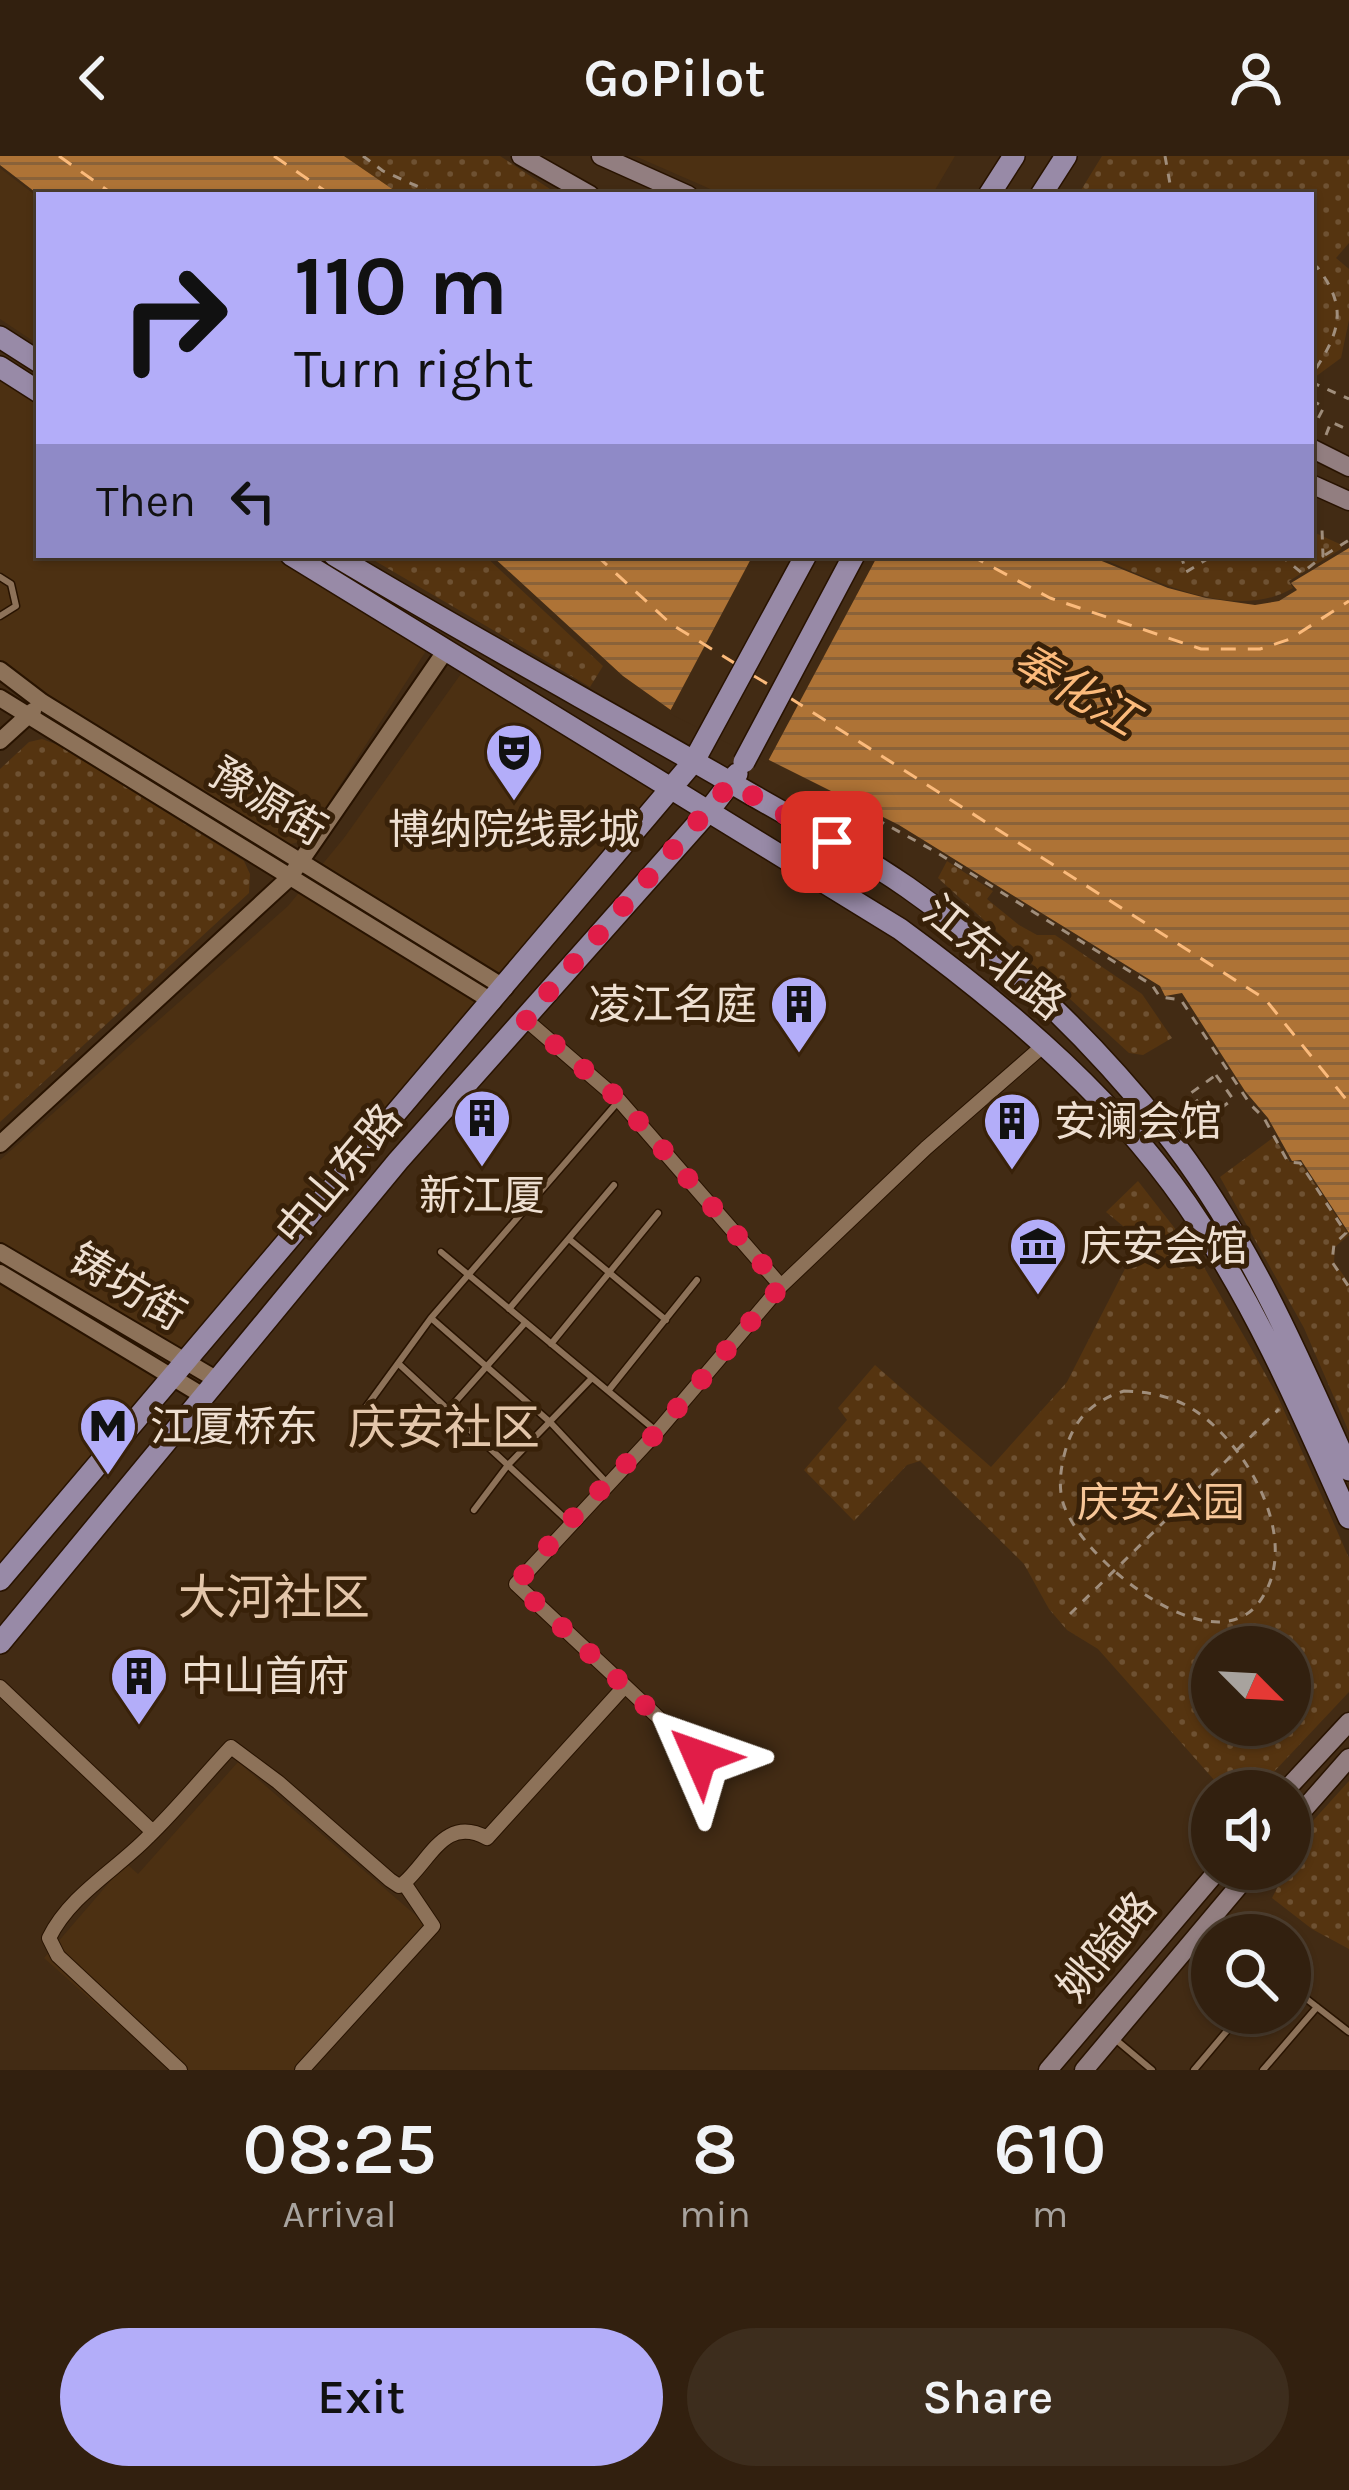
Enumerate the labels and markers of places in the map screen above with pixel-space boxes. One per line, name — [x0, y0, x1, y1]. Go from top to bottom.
theatre icon: 博纳院线影城 — [483, 721, 545, 803]
pin — [781, 791, 883, 893]
place label: 博纳院线影城 — [388, 805, 640, 855]
building icon: 凌江名庭 — [768, 973, 830, 1055]
place label: 凌江名庭 — [589, 980, 757, 1030]
building icon: 新江厦 — [451, 1087, 513, 1169]
building icon: 安澜会馆 — [981, 1090, 1043, 1172]
place label: 安澜会馆 — [1054, 1097, 1222, 1147]
place label: 新江厦 — [419, 1171, 545, 1221]
museum icon: 庆安会馆 — [1007, 1215, 1069, 1297]
place label: 庆安会馆 — [1080, 1222, 1248, 1272]
metro station icon: 江厦桥东 — [77, 1395, 139, 1477]
place label: 江厦桥东 — [150, 1402, 318, 1452]
building icon: 中山首府 — [108, 1645, 170, 1727]
place label: 中山首府 — [181, 1652, 349, 1702]

